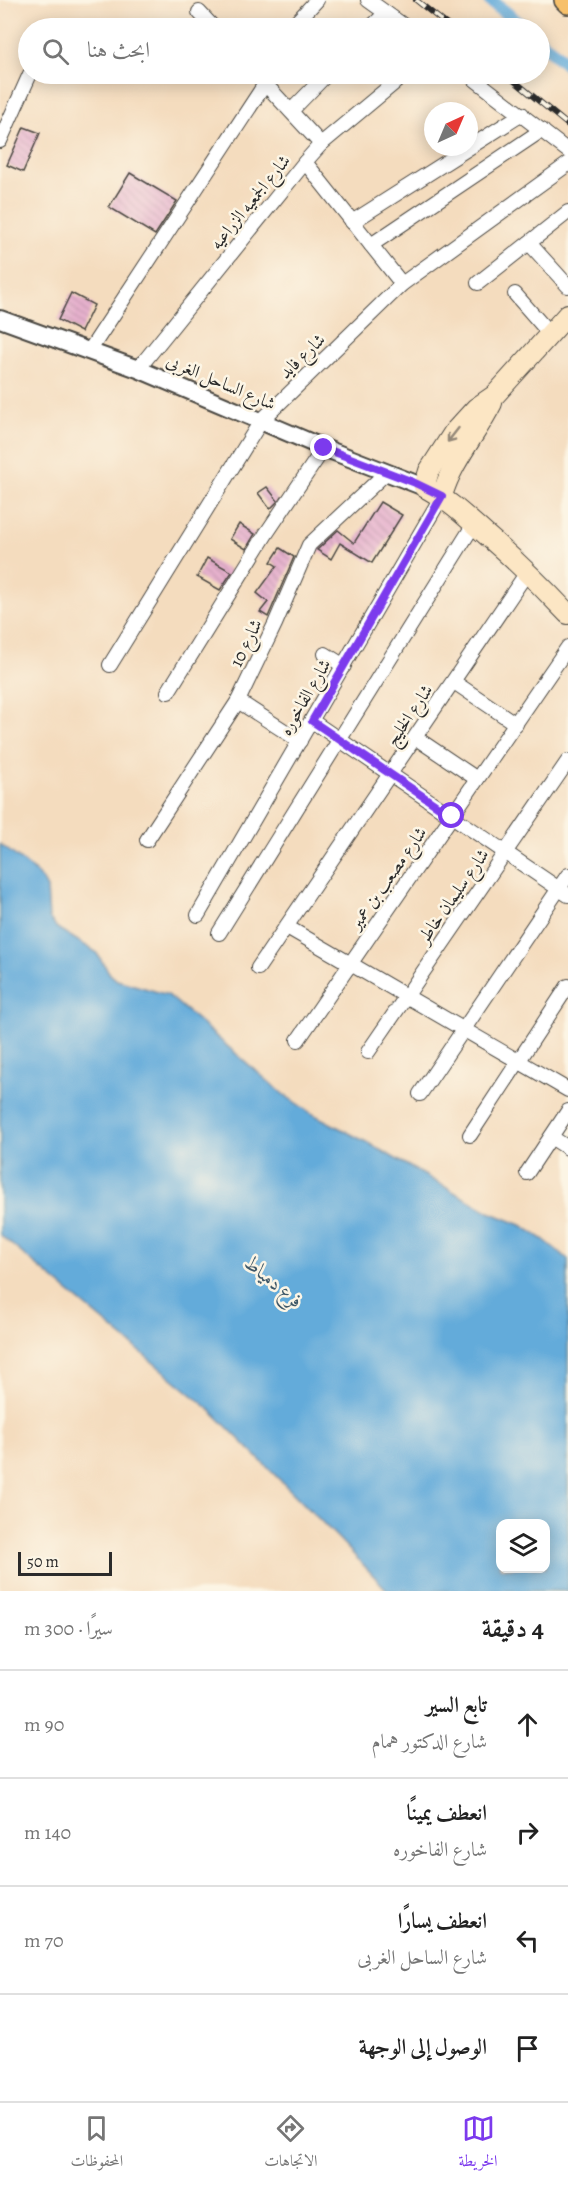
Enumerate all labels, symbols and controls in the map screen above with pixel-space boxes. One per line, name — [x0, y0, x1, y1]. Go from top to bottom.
search box — [18, 18, 550, 84]
icon: search — [39, 35, 72, 68]
text: ابحث هنا — [87, 35, 150, 65]
north arrow — [424, 102, 478, 156]
street label: شارع الجمعيه الزراعيه — [204, 149, 298, 256]
street label: شارع فايد — [274, 328, 333, 386]
street label: شارع الساحل الغربى — [161, 348, 279, 419]
one-way arrow — [446, 426, 459, 442]
route end — [310, 434, 336, 460]
street label: شارع 10 — [224, 615, 271, 672]
street label: شارع الفاخوره — [273, 654, 339, 741]
street label: شارع الخليج — [380, 679, 442, 753]
route start — [438, 802, 464, 828]
street label: شارع مصعب بن عمير — [342, 822, 435, 938]
street label: شارع سليمان خاطر — [410, 844, 497, 952]
water label: فرع دمياط — [236, 1249, 309, 1318]
map controls — [496, 1519, 550, 1573]
button: layers — [496, 1519, 550, 1573]
scale bar — [18, 1549, 112, 1576]
text: 50 m — [27, 1551, 59, 1573]
text: 4 دقيقة — [482, 1611, 544, 1646]
text: سيرًا · 300 m — [24, 1615, 113, 1642]
text: تابع السير — [426, 1690, 487, 1720]
icon: ahead — [511, 1708, 544, 1741]
text: 90 m — [24, 1711, 64, 1738]
text: شارع الدكتور همام — [371, 1728, 487, 1755]
text: انعطف يمينًا — [407, 1798, 487, 1828]
icon: right — [511, 1816, 544, 1849]
text: 140 m — [24, 1819, 71, 1846]
text: شارع الفاخوره — [393, 1836, 487, 1863]
text: انعطف يسارًا — [398, 1906, 487, 1936]
icon: left — [511, 1924, 544, 1957]
text: 70 m — [24, 1927, 64, 1954]
text: شارع الساحل الغربى — [357, 1944, 487, 1971]
text: الوصول إلى الوجهة — [359, 2032, 487, 2062]
icon: arrive — [511, 2032, 544, 2065]
tab: المحفوظات — [71, 2112, 123, 2176]
tab: الاتجاهات — [264, 2112, 318, 2176]
tab: الخريطة — [459, 2112, 498, 2176]

